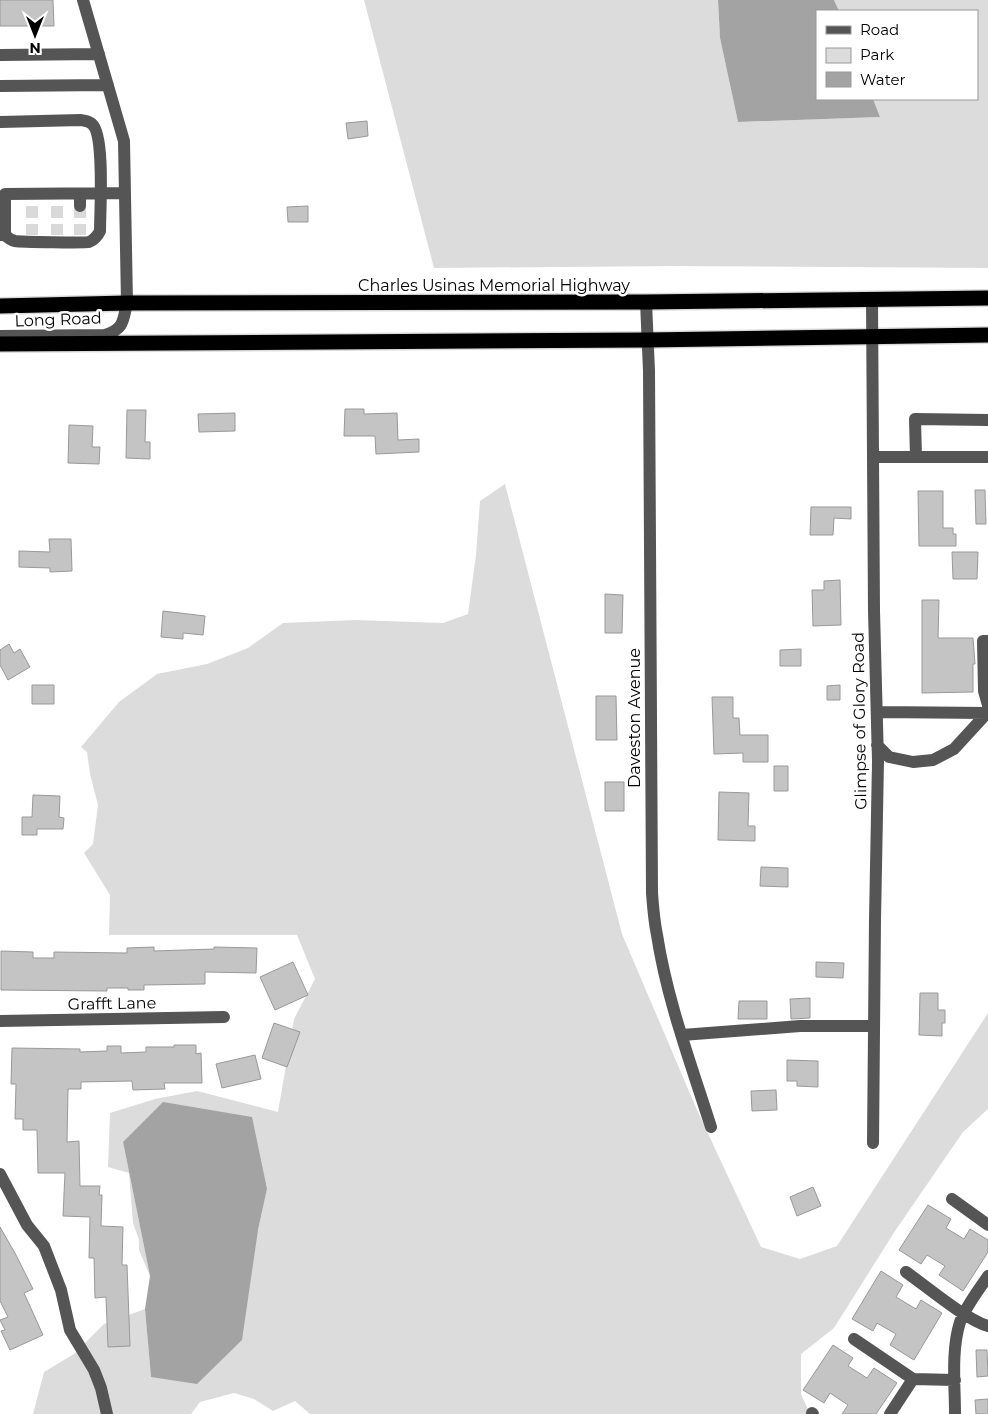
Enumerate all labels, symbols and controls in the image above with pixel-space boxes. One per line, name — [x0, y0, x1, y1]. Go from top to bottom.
north arrow — [10, 10, 60, 60]
legend — [816, 10, 978, 100]
text: Road — [860, 20, 899, 39]
text: N — [29, 39, 41, 57]
text: Park — [860, 45, 894, 64]
text: Water — [860, 70, 906, 89]
street label: Charles Usinas Memorial Highway — [358, 276, 630, 295]
street label: Long Road — [14, 308, 102, 331]
street label: Glimpse of Glory Road — [848, 632, 871, 810]
street label: Daveston Avenue — [625, 648, 644, 788]
street label: Grafft Lane — [68, 993, 156, 1014]

